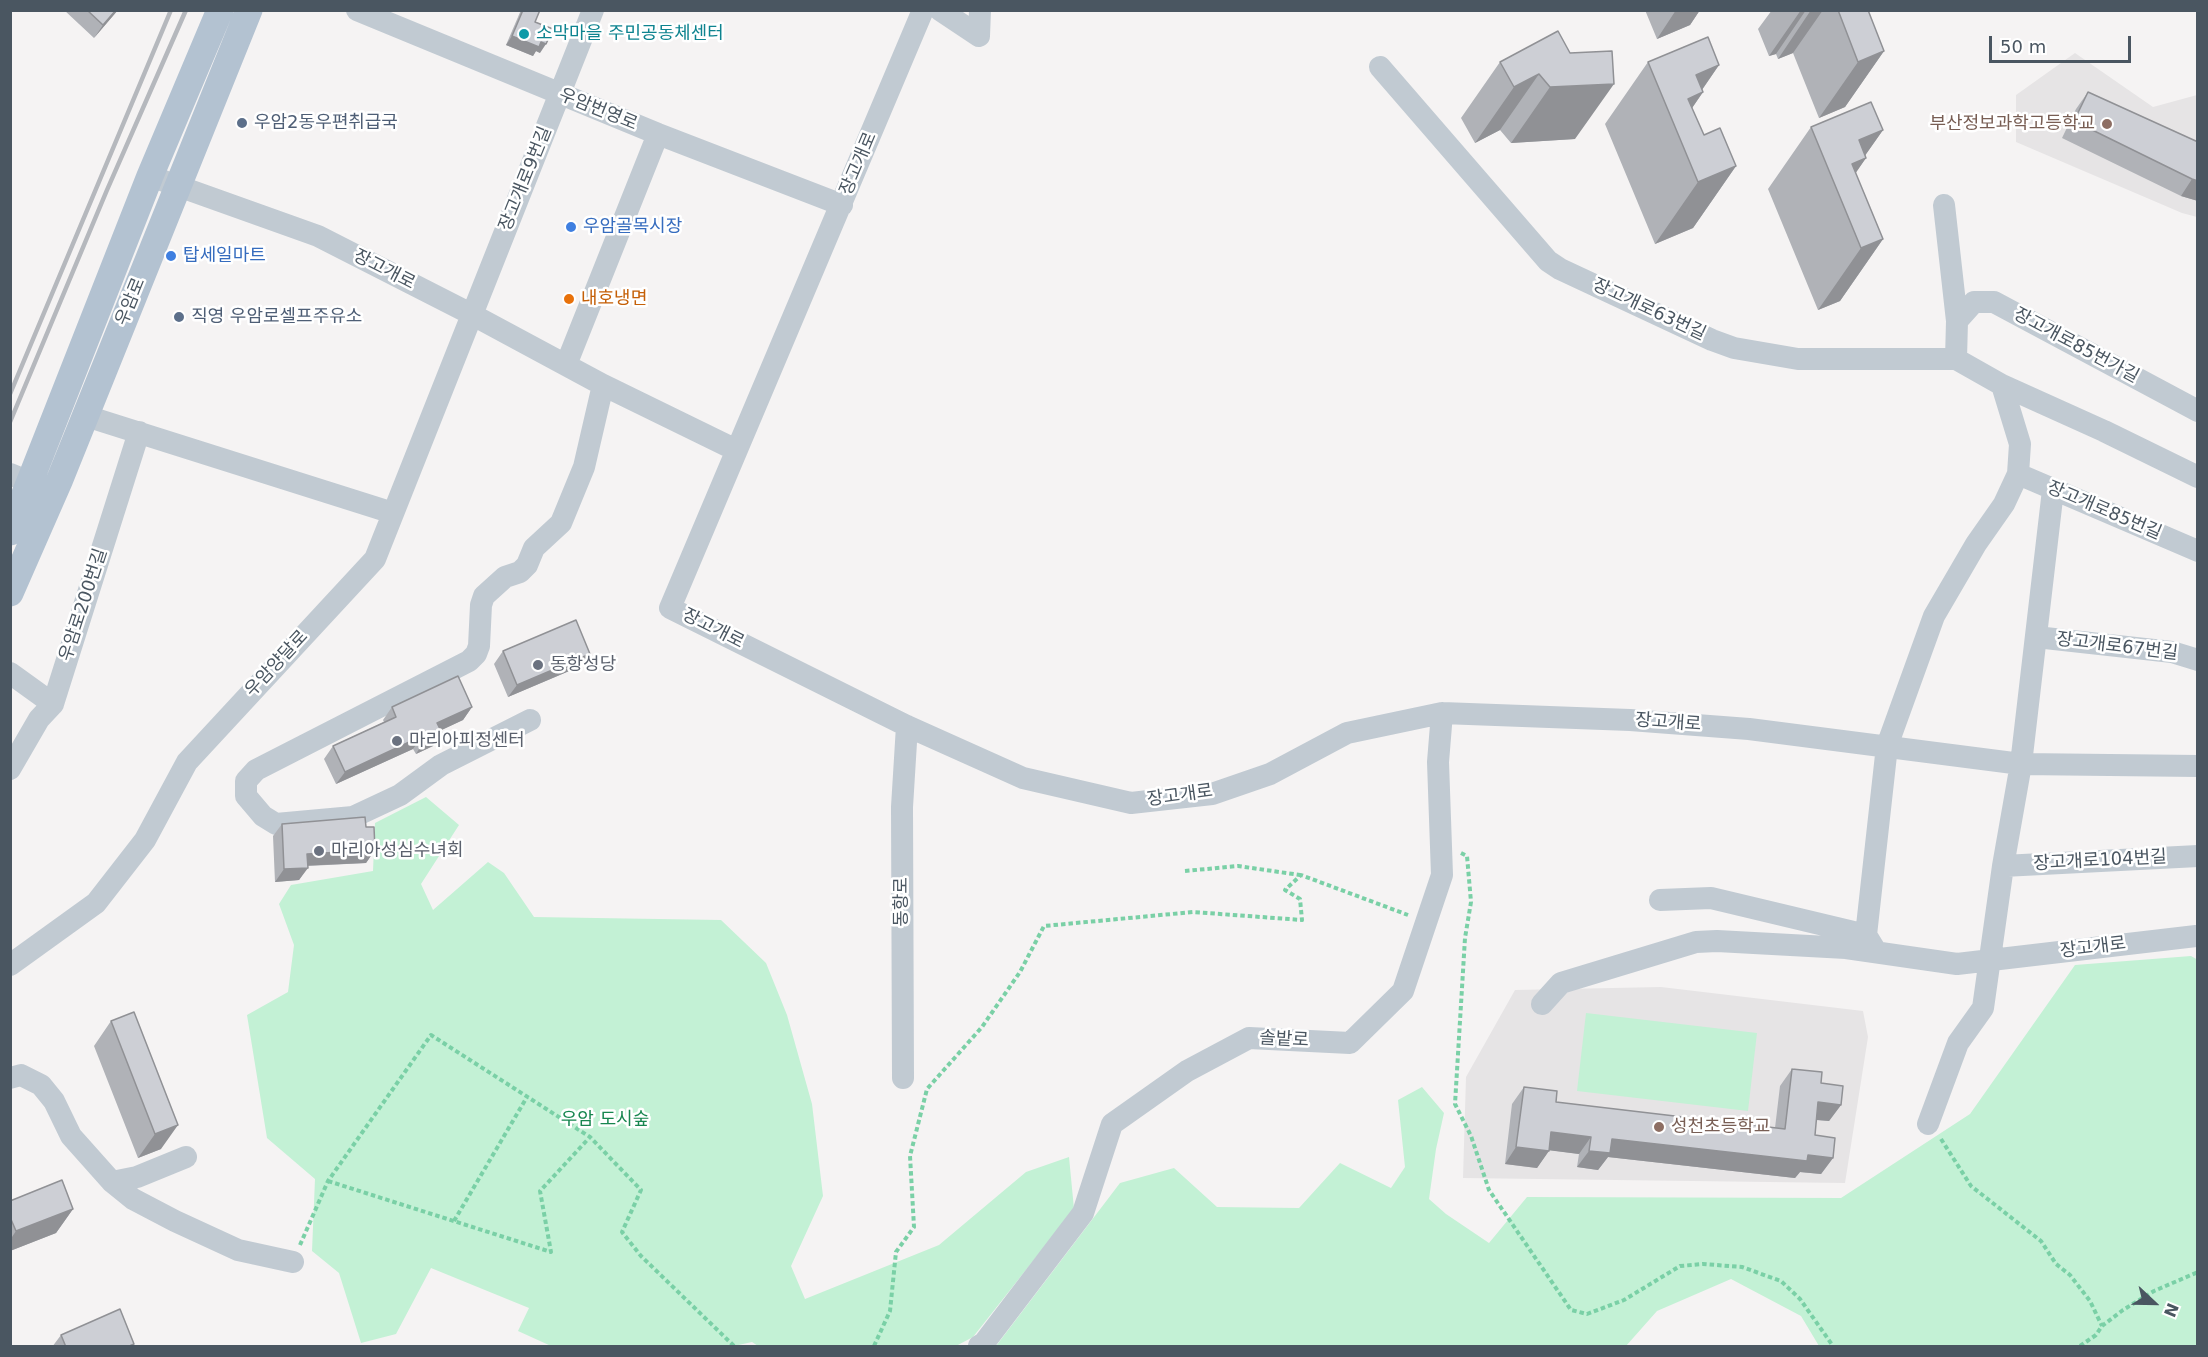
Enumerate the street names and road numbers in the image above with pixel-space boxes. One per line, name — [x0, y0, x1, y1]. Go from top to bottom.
street label: 우암번영로 — [556, 84, 640, 136]
street label: 장고개로9번길 — [495, 124, 557, 234]
street label: 장고개로 — [836, 129, 882, 199]
street label: 장고개로 — [350, 245, 418, 295]
street label: 장고개로63번길 — [1589, 274, 1709, 346]
street label: 우암로 — [112, 275, 150, 329]
street label: 장고개로85번가길 — [2010, 304, 2142, 388]
street label: 장고개로85번길 — [2044, 477, 2164, 545]
street label: 우암로200번길 — [56, 546, 112, 664]
street label: 장고개로 — [679, 604, 747, 654]
street label: 우암양달로 — [241, 626, 313, 702]
street label: 장고개로67번길 — [2055, 629, 2179, 665]
street label: 장고개로 — [1634, 710, 1702, 736]
street label: 장고개로 — [1146, 781, 1214, 811]
street label: 장고개로104번길 — [2033, 847, 2167, 875]
street label: 동항로 — [891, 877, 913, 927]
street label: 장고개로 — [2059, 933, 2127, 963]
street label: 솔밭로 — [1259, 1028, 1309, 1052]

